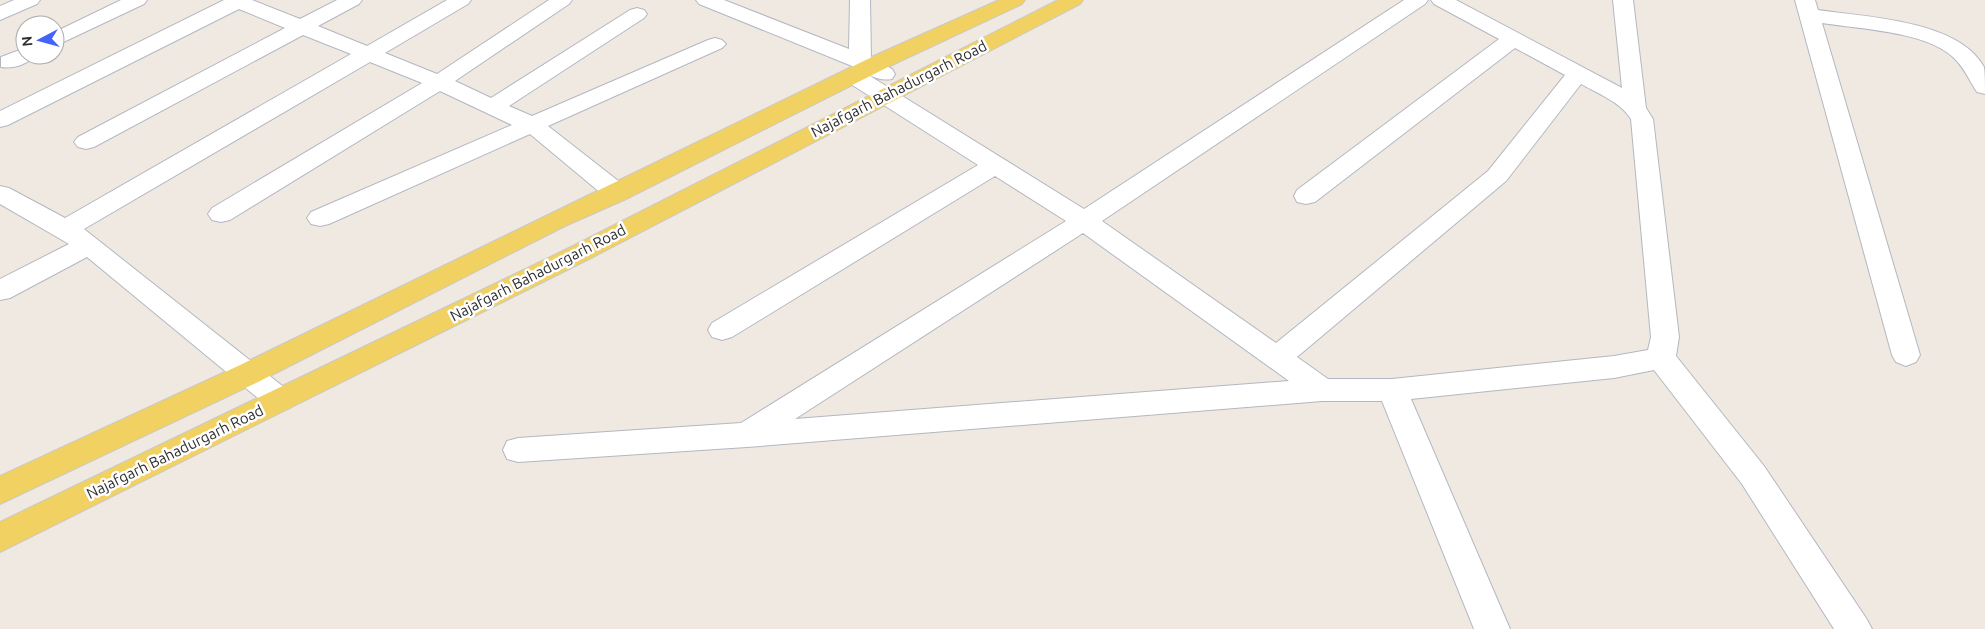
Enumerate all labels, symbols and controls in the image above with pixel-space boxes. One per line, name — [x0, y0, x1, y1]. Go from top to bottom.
north arrow — [15, 15, 65, 65]
text: N — [19, 35, 36, 47]
street label: Najafgarh Bahadurgarh Road — [808, 37, 989, 140]
street label: Najafgarh Bahadurgarh Road — [447, 221, 628, 324]
street label: Najafgarh Bahadurgarh Road — [84, 401, 266, 502]

